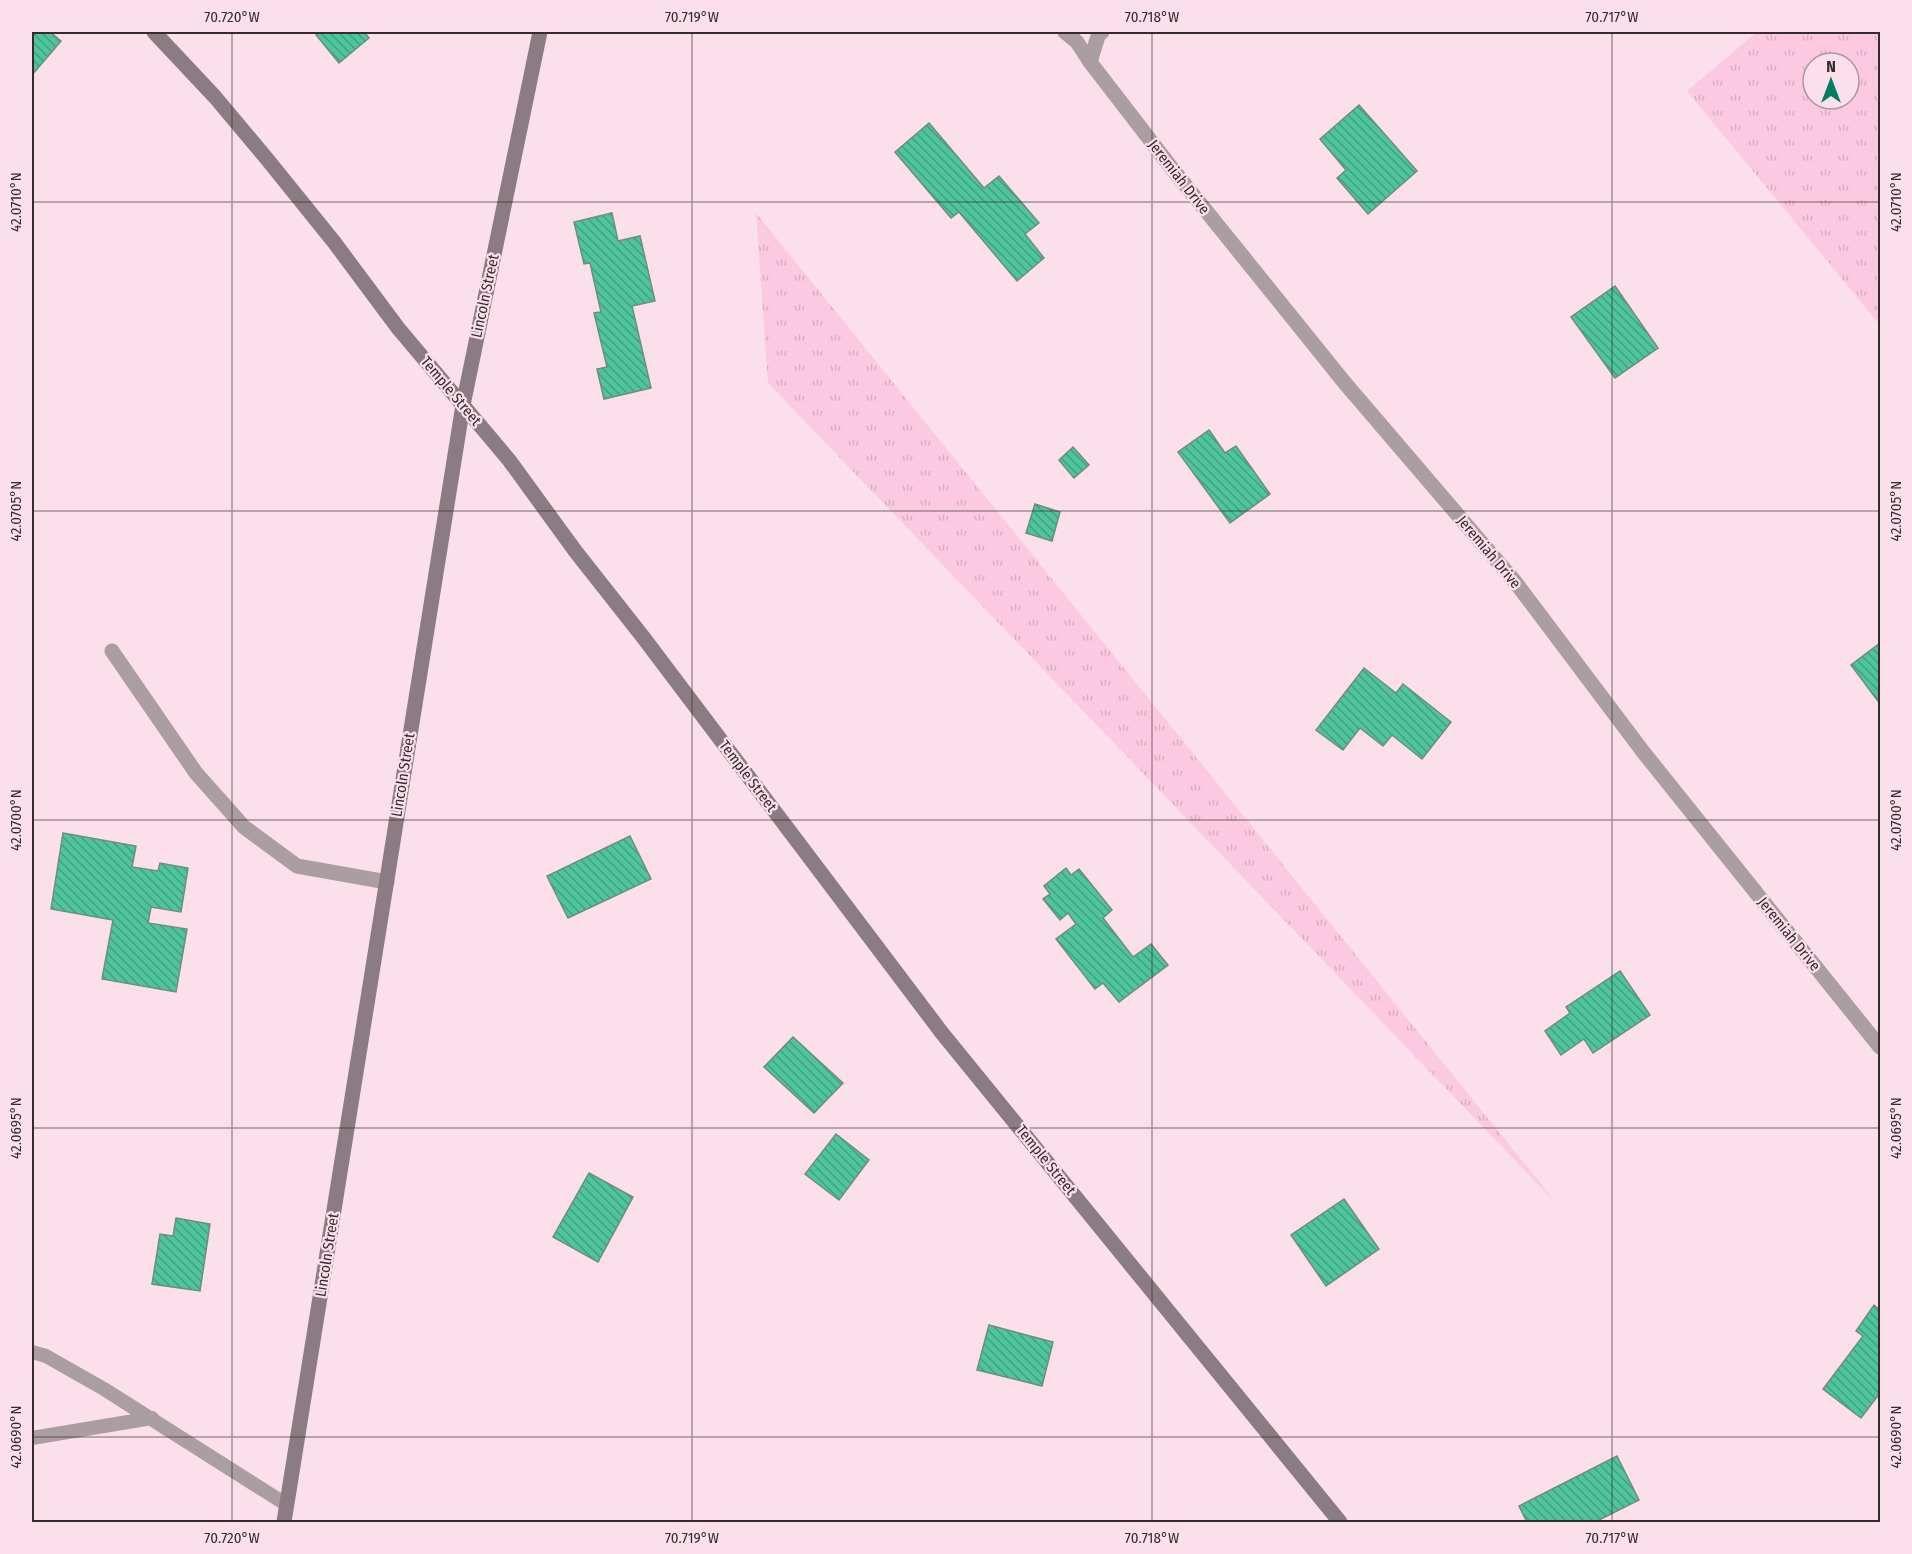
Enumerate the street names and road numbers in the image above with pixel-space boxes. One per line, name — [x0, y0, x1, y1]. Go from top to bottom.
street label: Jeremiah Drive — [1144, 136, 1214, 218]
street label: Lincoln Street — [467, 253, 503, 339]
street label: Temple Street — [417, 353, 485, 429]
street label: Jeremiah Drive — [1453, 512, 1525, 592]
street label: Lincoln Street — [387, 732, 419, 818]
street label: Temple Street — [715, 737, 781, 815]
street label: Jeremiah Drive — [1754, 894, 1824, 974]
street label: Temple Street — [1012, 1121, 1080, 1199]
street label: Lincoln Street — [311, 1212, 343, 1298]

